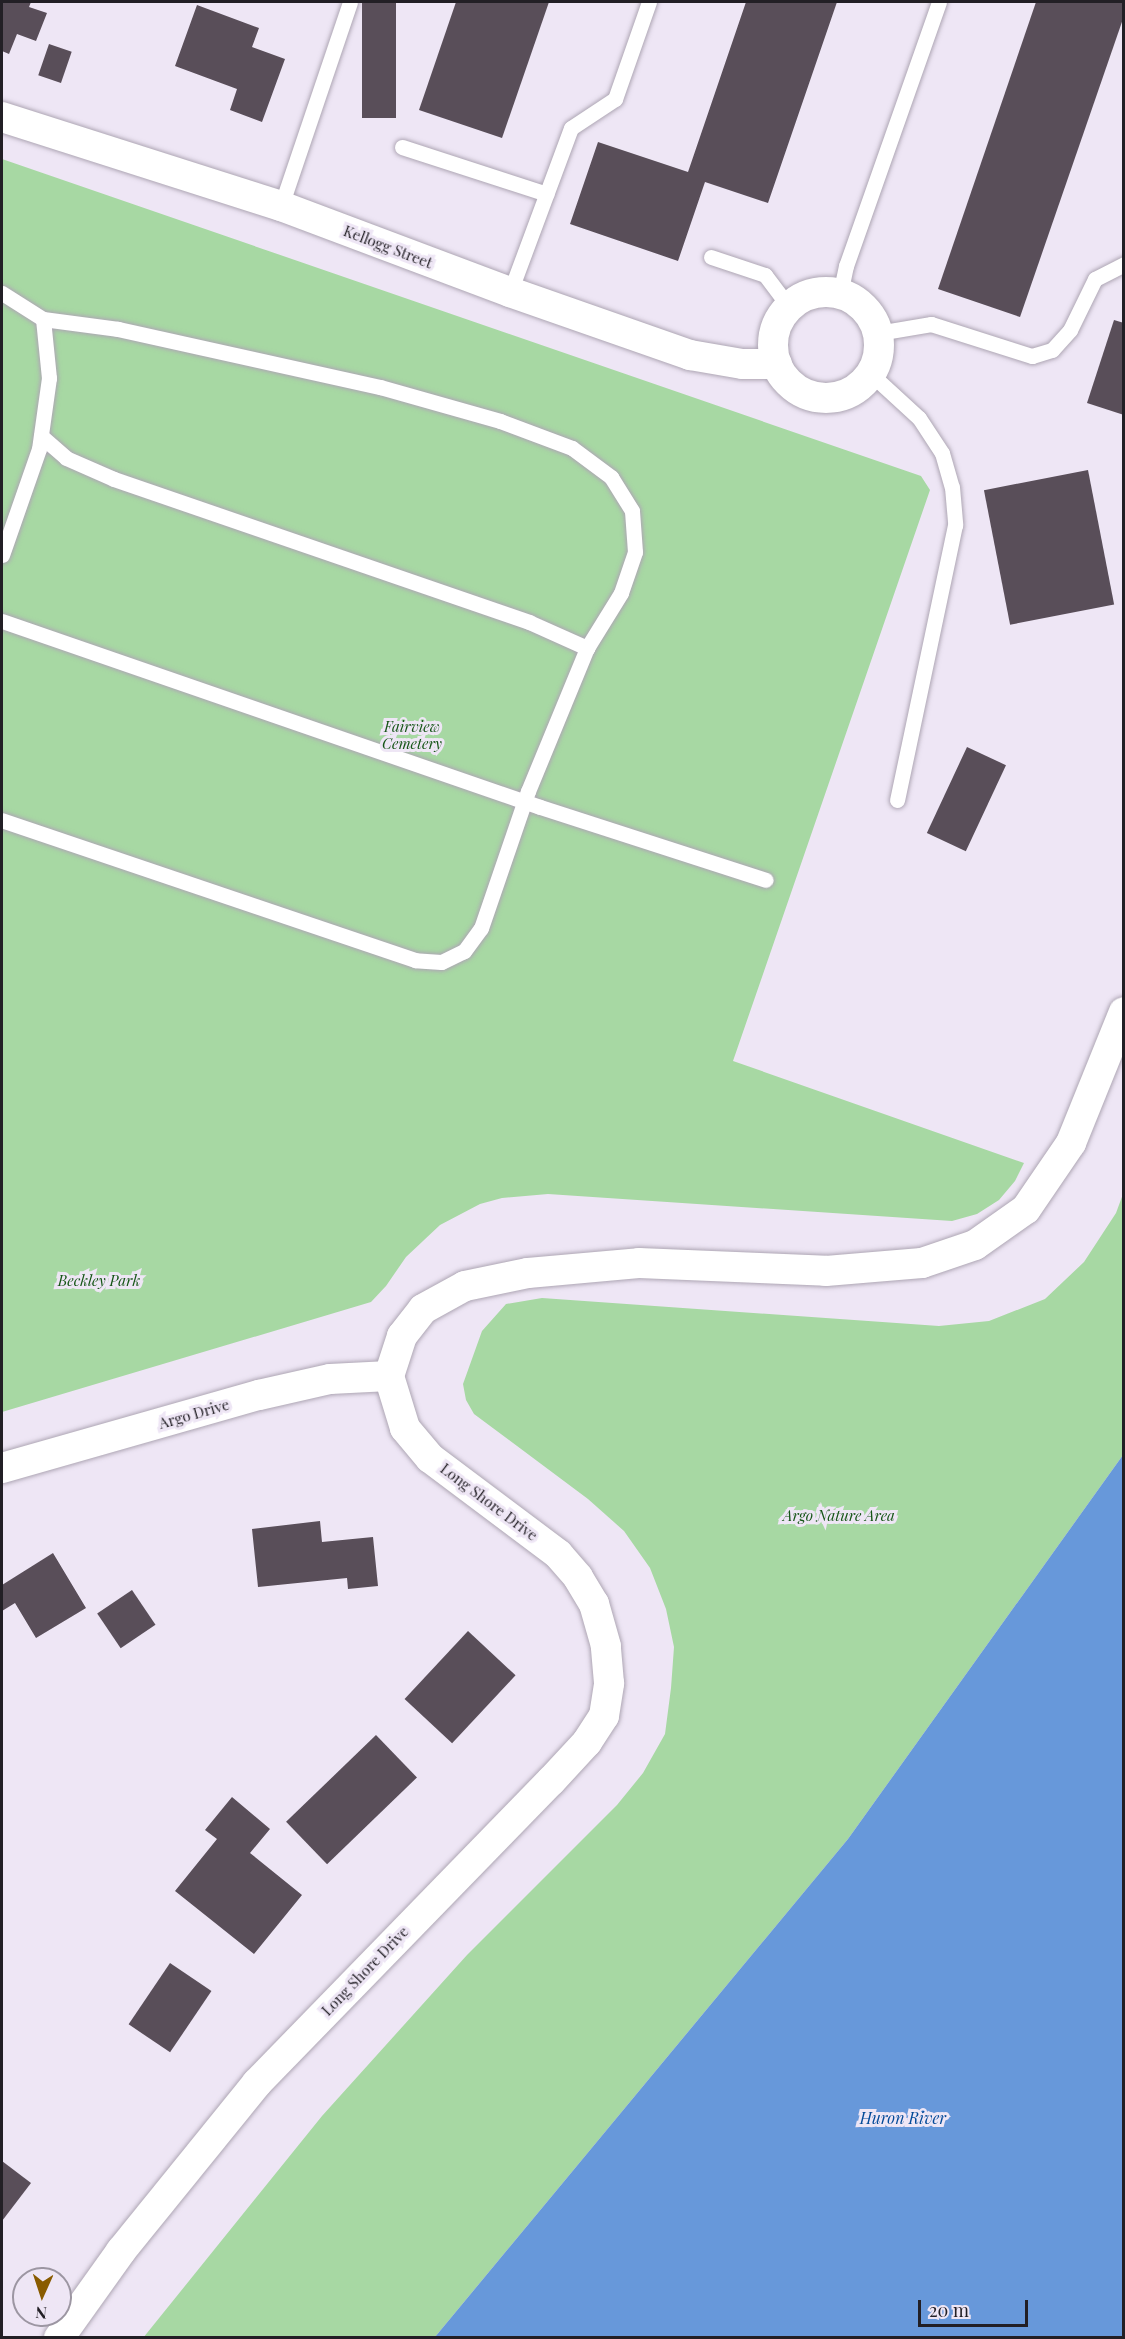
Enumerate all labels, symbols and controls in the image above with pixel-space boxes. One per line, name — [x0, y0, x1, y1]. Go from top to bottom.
street label: Kellogg Street — [341, 222, 435, 272]
park label: Fairview Cemetery — [382, 717, 442, 752]
park label: Beckley Park — [58, 1272, 140, 1290]
street label: Argo Drive — [157, 1395, 231, 1433]
street label: Long Shore Drive — [437, 1460, 541, 1544]
park label: Argo Nature Area — [783, 1507, 895, 1525]
street label: Long Shore Drive — [318, 1923, 412, 2019]
water label: Huron River — [860, 2108, 946, 2128]
north arrow — [12, 2267, 72, 2327]
scale bar — [921, 2288, 1030, 2326]
text: 20 m — [929, 2298, 969, 2322]
text: N — [35, 2303, 47, 2324]

